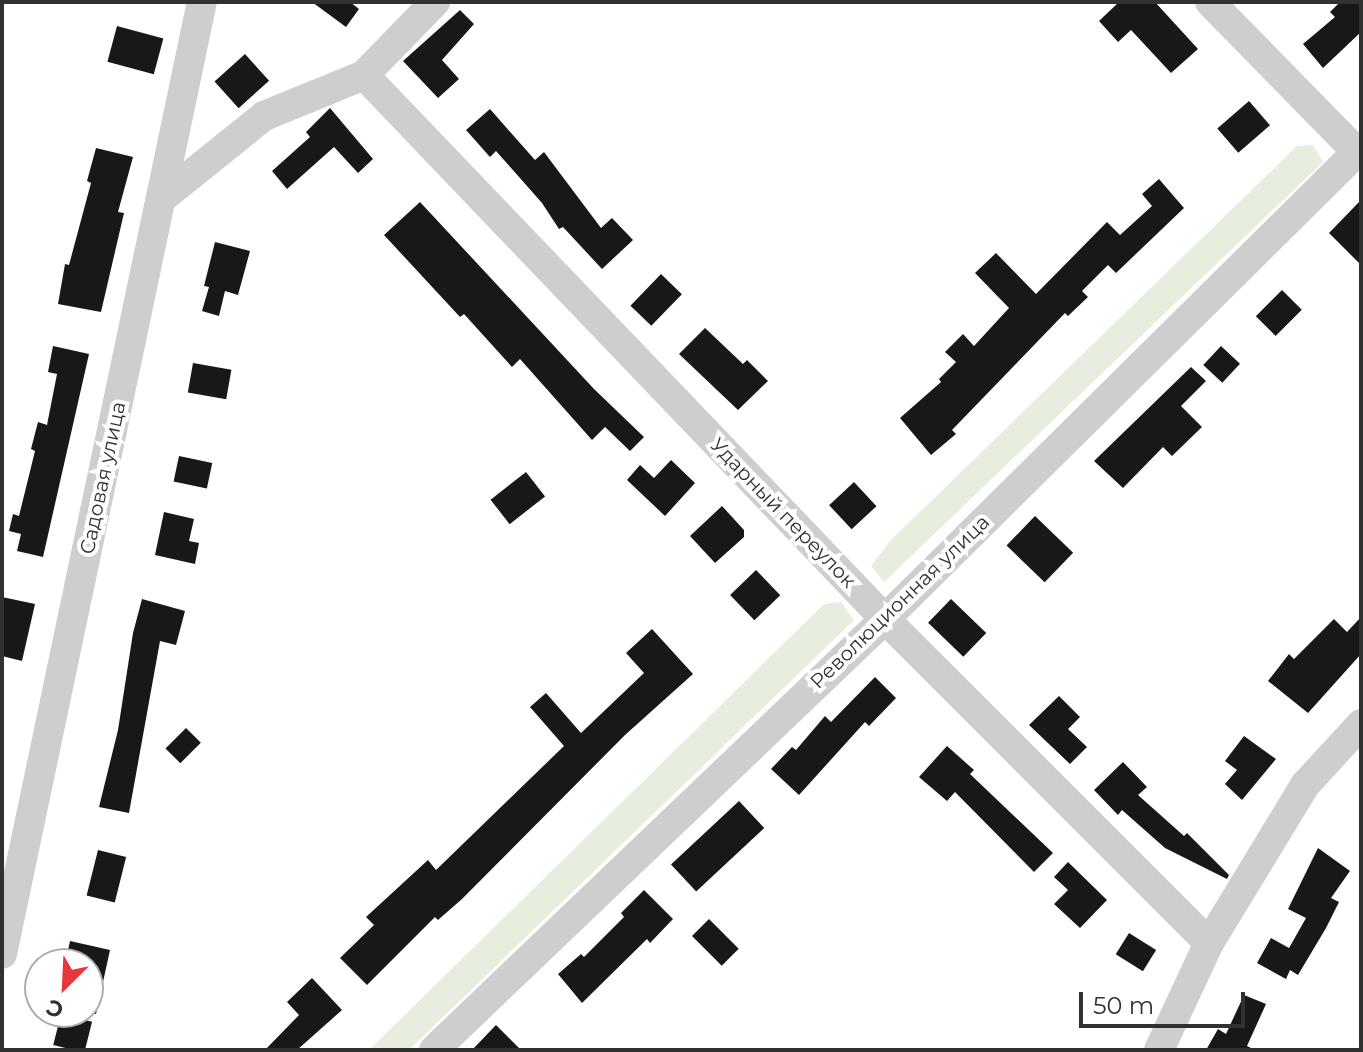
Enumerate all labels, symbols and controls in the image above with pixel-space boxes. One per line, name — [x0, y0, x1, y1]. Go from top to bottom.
street label: Садовая улица — [75, 400, 131, 556]
street label: Ударный переулок — [705, 433, 861, 593]
street label: Революционная улица — [805, 510, 995, 694]
north arrow — [24, 948, 104, 1028]
scale bar — [1083, 976, 1249, 1026]
text: 50 m — [1093, 991, 1154, 1020]
text: С — [42, 993, 68, 1024]

